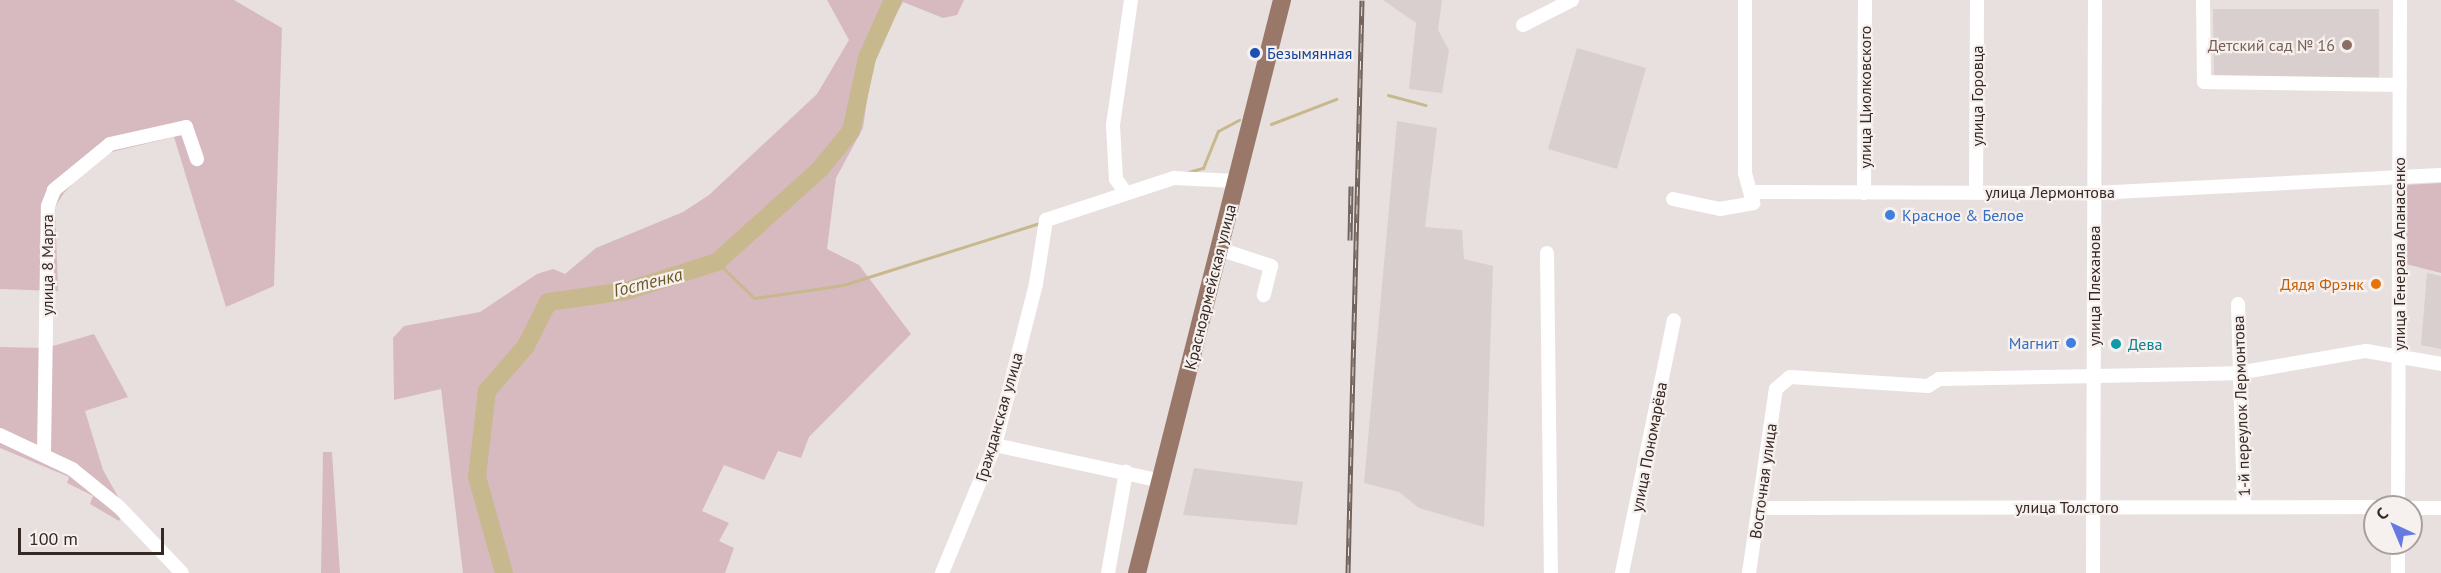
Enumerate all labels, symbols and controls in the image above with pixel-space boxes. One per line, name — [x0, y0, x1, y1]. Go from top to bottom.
street label: улица Циолковского — [1855, 26, 1875, 168]
place label: Детский сад № 16 — [2208, 35, 2335, 55]
marker: Детский сад № 16 — [2340, 38, 2354, 52]
place label: Безымянная — [1267, 43, 1352, 63]
marker: Безымянная — [1248, 46, 1262, 60]
street label: улица Горовца — [1967, 46, 1987, 146]
street label: улица Генерала Апанасенко — [2389, 157, 2409, 351]
street label: улица Лермонтова — [1985, 182, 2115, 202]
street label: Красноармейская улица — [1180, 202, 1240, 372]
place label: Красное & Белое — [1902, 205, 2024, 225]
marker: Красное & Белое — [1883, 208, 1897, 222]
street label: улица 8 Марта — [37, 214, 57, 316]
street label: улица Плеханова — [2084, 226, 2104, 346]
water label: Гостенка — [611, 264, 685, 302]
place label: Дядя Фрэнк — [2280, 274, 2364, 294]
marker: Дядя Фрэнк — [2369, 277, 2383, 291]
street label: 1-й переулок Лермонтова — [2228, 315, 2254, 497]
place label: Магнит — [2009, 333, 2059, 353]
place label: Дева — [2128, 334, 2162, 354]
marker: Магнит — [2064, 336, 2078, 350]
marker: Дева — [2109, 337, 2123, 351]
street label: Гражданская улица — [971, 350, 1027, 484]
street label: улица Пономарёва — [1627, 380, 1671, 514]
street label: Восточная улица — [1745, 422, 1781, 540]
north arrow — [2363, 495, 2423, 555]
street label: улица Толстого — [2015, 497, 2119, 517]
text: С — [2372, 503, 2392, 524]
scale bar — [21, 516, 166, 554]
text: 100 m — [29, 527, 78, 550]

